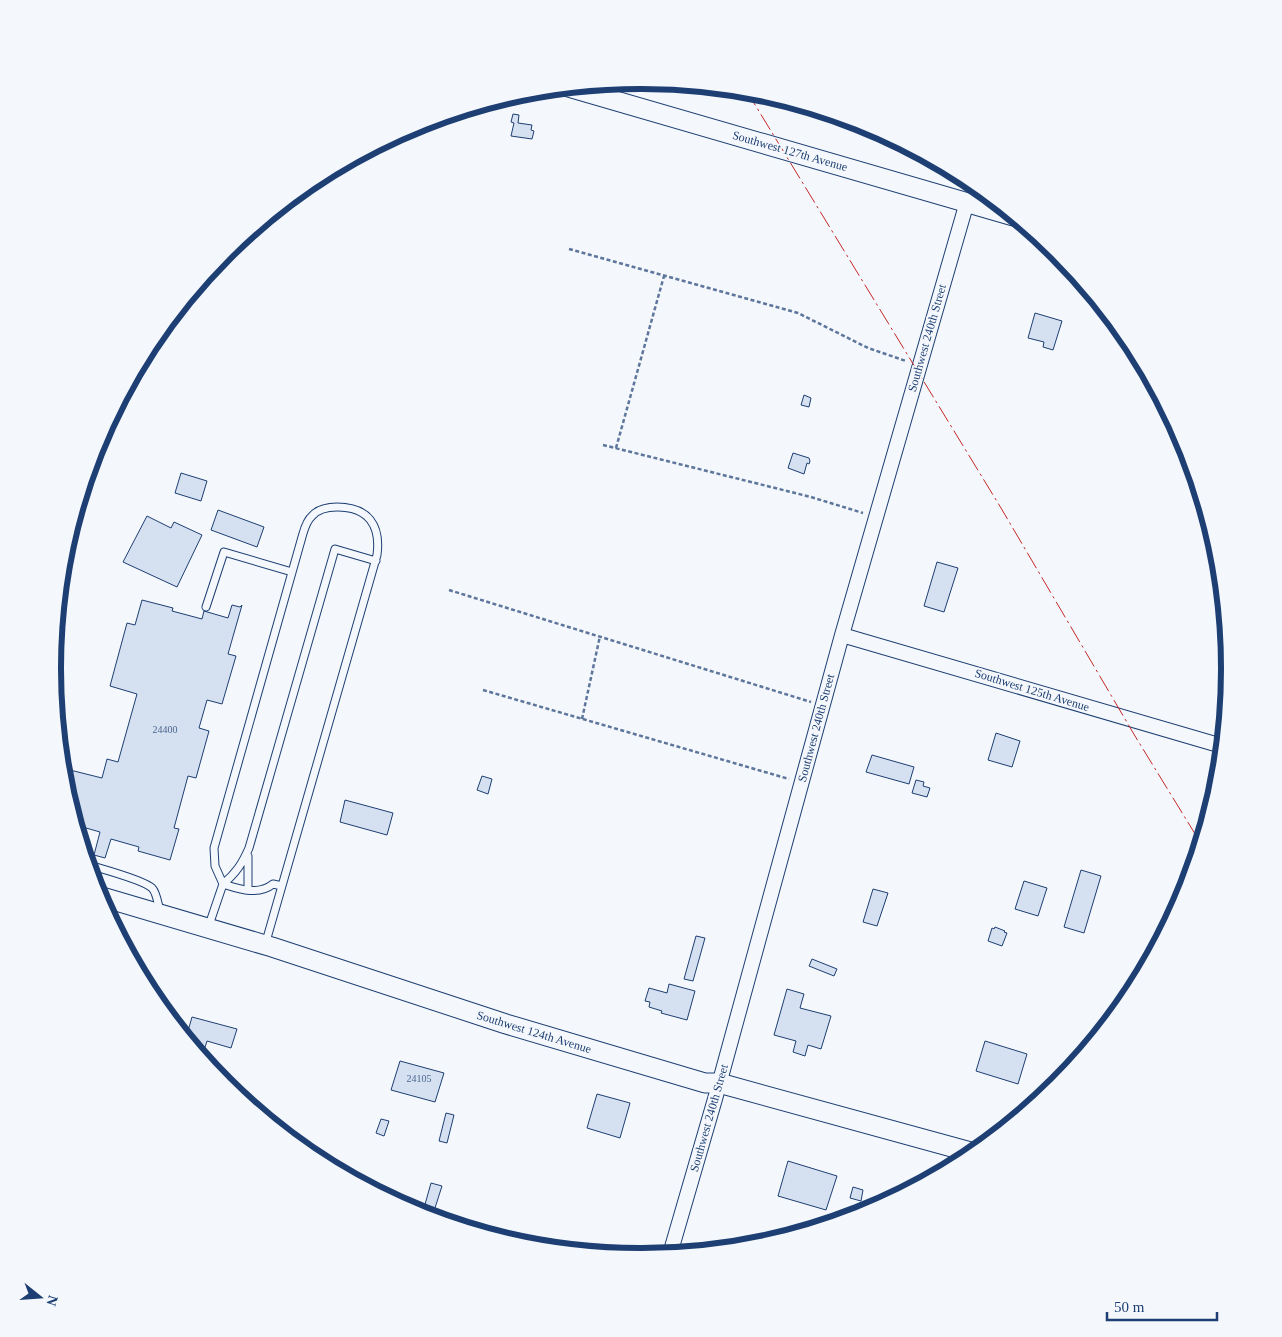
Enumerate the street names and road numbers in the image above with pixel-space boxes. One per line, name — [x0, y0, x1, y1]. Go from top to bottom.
street label: Southwest 127th Avenue — [731, 128, 849, 174]
street label: Southwest 240th Street — [905, 282, 949, 393]
street label: Southwest 125th Avenue — [973, 666, 1091, 714]
street label: Southwest 240th Street — [795, 672, 837, 784]
street label: Southwest 124th Avenue — [475, 1008, 593, 1056]
street label: Southwest 240th Street — [687, 1062, 731, 1173]

